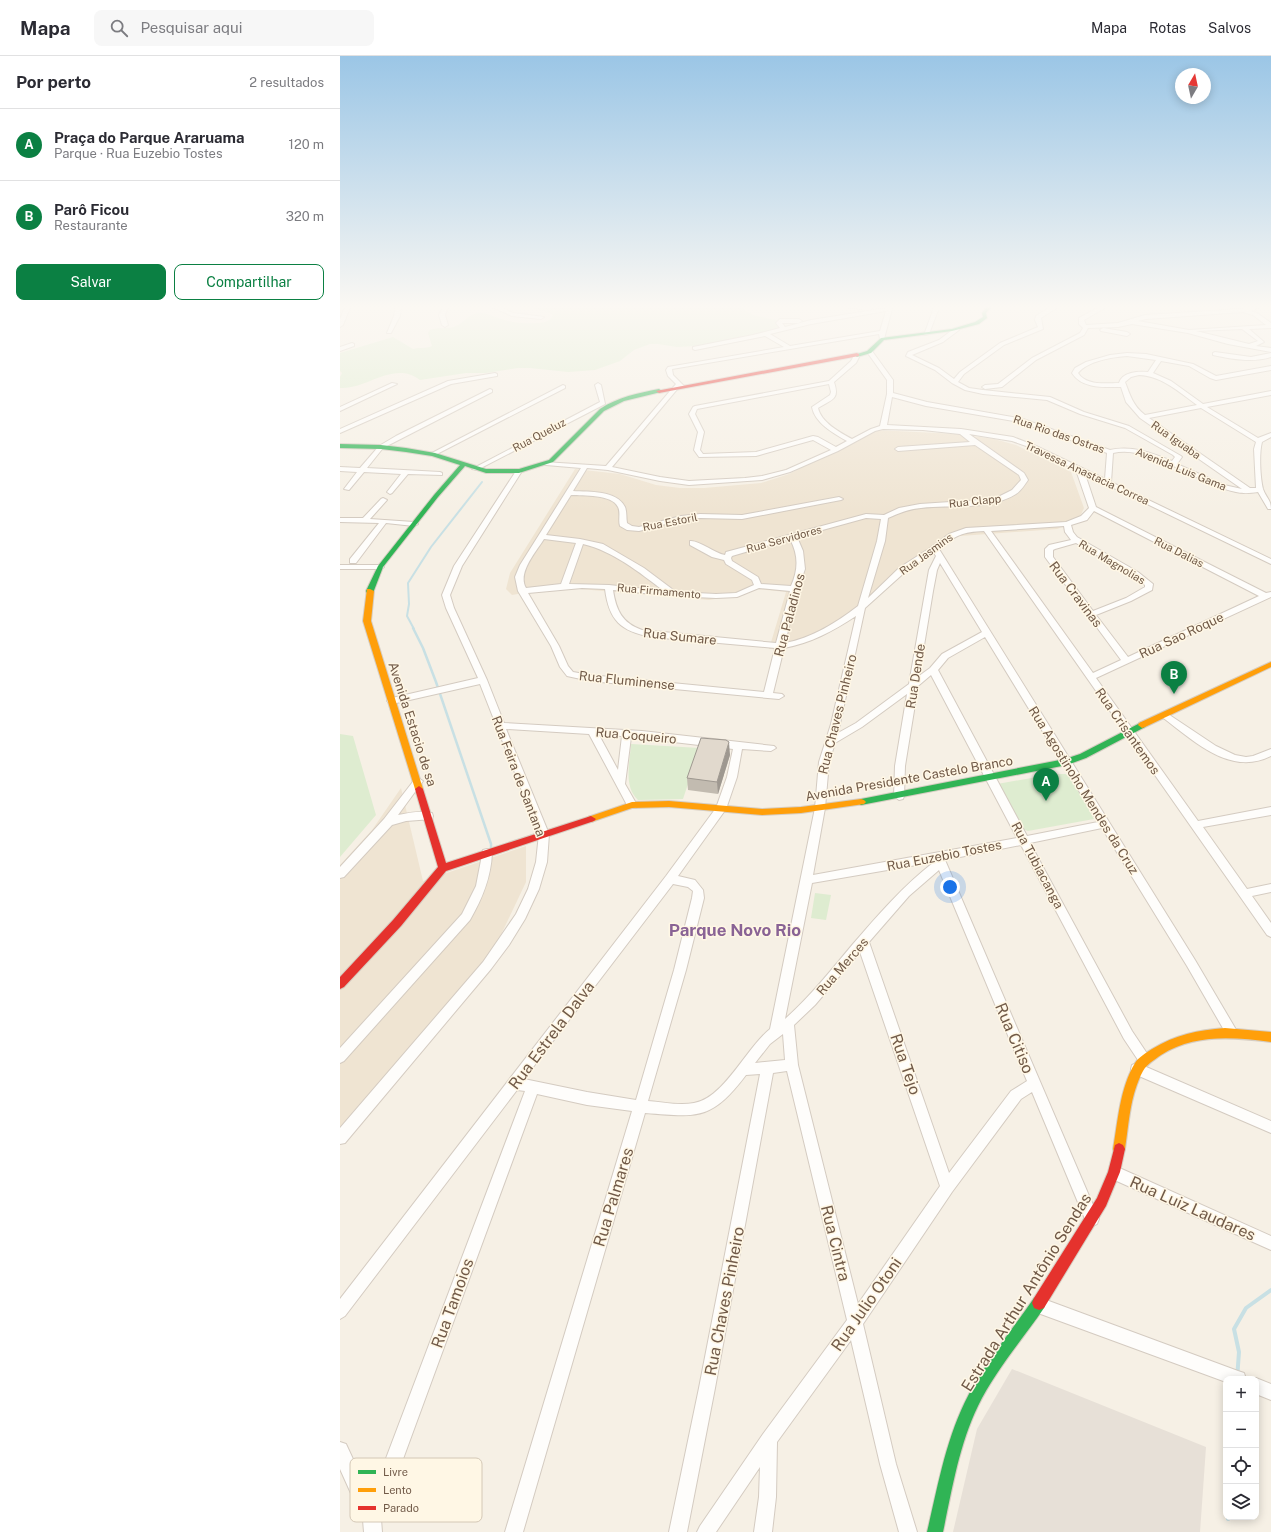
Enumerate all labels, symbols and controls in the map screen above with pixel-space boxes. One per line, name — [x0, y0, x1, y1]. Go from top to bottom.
search box — [94, 10, 374, 46]
text: Mapa — [20, 17, 70, 39]
icon: search — [108, 17, 130, 39]
text: Pesquisar aqui — [140, 19, 242, 36]
text: Mapa — [1091, 20, 1127, 36]
text: Rotas — [1149, 20, 1186, 36]
text: Salvos — [1208, 20, 1251, 36]
north arrow — [1175, 68, 1211, 104]
text: Por perto — [16, 72, 91, 92]
text: 2 resultados — [249, 75, 324, 90]
text: Praça do Parque Araruama — [54, 129, 244, 146]
text: A — [24, 137, 34, 152]
text: 120 m — [289, 137, 324, 152]
text: Parque · Rua Euzebio Tostes — [54, 146, 223, 161]
text: Parô Ficou — [54, 201, 129, 218]
text: B — [25, 209, 33, 224]
text: 320 m — [286, 209, 324, 224]
text: Restaurante — [54, 218, 128, 233]
button: Salvar — [16, 264, 166, 300]
button: Compartilhar — [174, 264, 324, 300]
street label: Rua Rio das Ostras — [1012, 413, 1106, 455]
street label: Rua Queluz — [511, 416, 567, 454]
street label: Rua Iguaba — [1149, 419, 1203, 461]
street label: Travessa Anastacia Correa — [1023, 439, 1151, 507]
street label: Avenida Luis Gama — [1134, 445, 1228, 493]
street label: Rua Clapp — [948, 492, 1002, 510]
street label: Rua Estoril — [642, 511, 698, 533]
street label: Rua Servidores — [745, 523, 823, 555]
street label: Rua Jasmins — [897, 531, 955, 577]
street label: Rua Dalias — [1152, 534, 1206, 570]
street label: Rua Magnolias — [1077, 537, 1148, 587]
street label: Rua Cravinas — [1046, 558, 1105, 630]
street label: Rua Paladinos — [771, 572, 808, 658]
street label: Rua Firmamento — [617, 581, 701, 601]
street label: Rua Sao Roque — [1137, 609, 1226, 662]
street label: Rua Sumare — [643, 625, 717, 648]
street label: Rua Dende — [903, 643, 928, 710]
street label: Rua Chaves Pinheiro — [815, 653, 860, 776]
street label: Avenida Estacio de sa — [385, 660, 440, 788]
pin: B — [1161, 661, 1187, 694]
street label: Rua Fluminense — [578, 668, 676, 693]
street label: Rua Crisantemos — [1092, 685, 1163, 777]
street label: Rua Agostinoho Mendes da Cruz — [1026, 703, 1142, 877]
street label: Rua Feira de Santana — [489, 714, 548, 839]
street label: Rua Coqueiro — [595, 724, 677, 747]
street label: Avenida Presidente Castelo Branco — [804, 753, 1014, 804]
pin: A — [1033, 768, 1059, 801]
street label: Rua Tubiacanga — [1008, 819, 1067, 911]
street label: Rua Euzebio Tostes — [886, 837, 1003, 874]
your location — [940, 877, 960, 897]
district label: Parque Novo Rio — [669, 920, 801, 940]
street label: Rua Merces — [813, 935, 871, 998]
street label: Rua Estrela Dalva — [505, 977, 598, 1093]
street label: Rua Citiso — [991, 1000, 1038, 1076]
street label: Rua Tejo — [886, 1031, 925, 1097]
street label: Rua Palmares — [589, 1145, 638, 1249]
street label: Rua Luiz Laudares — [1127, 1172, 1259, 1245]
street label: Estrada Arthur Antônio Sendas — [957, 1190, 1095, 1395]
street label: Rua Cintra — [817, 1203, 854, 1283]
street label: Rua Chaves Pinheiro — [701, 1225, 748, 1377]
street label: Rua Julio Otoni — [827, 1254, 906, 1355]
street label: Rua Tamoios — [427, 1256, 477, 1351]
map controls — [1223, 1376, 1259, 1520]
button: + — [1223, 1376, 1259, 1412]
button: − — [1223, 1412, 1259, 1448]
button: locate — [1223, 1448, 1259, 1484]
legend — [350, 1458, 482, 1522]
text: Livre — [383, 1466, 408, 1478]
text: Lento — [383, 1484, 412, 1496]
button: layers — [1223, 1484, 1259, 1520]
text: Parado — [383, 1502, 419, 1514]

